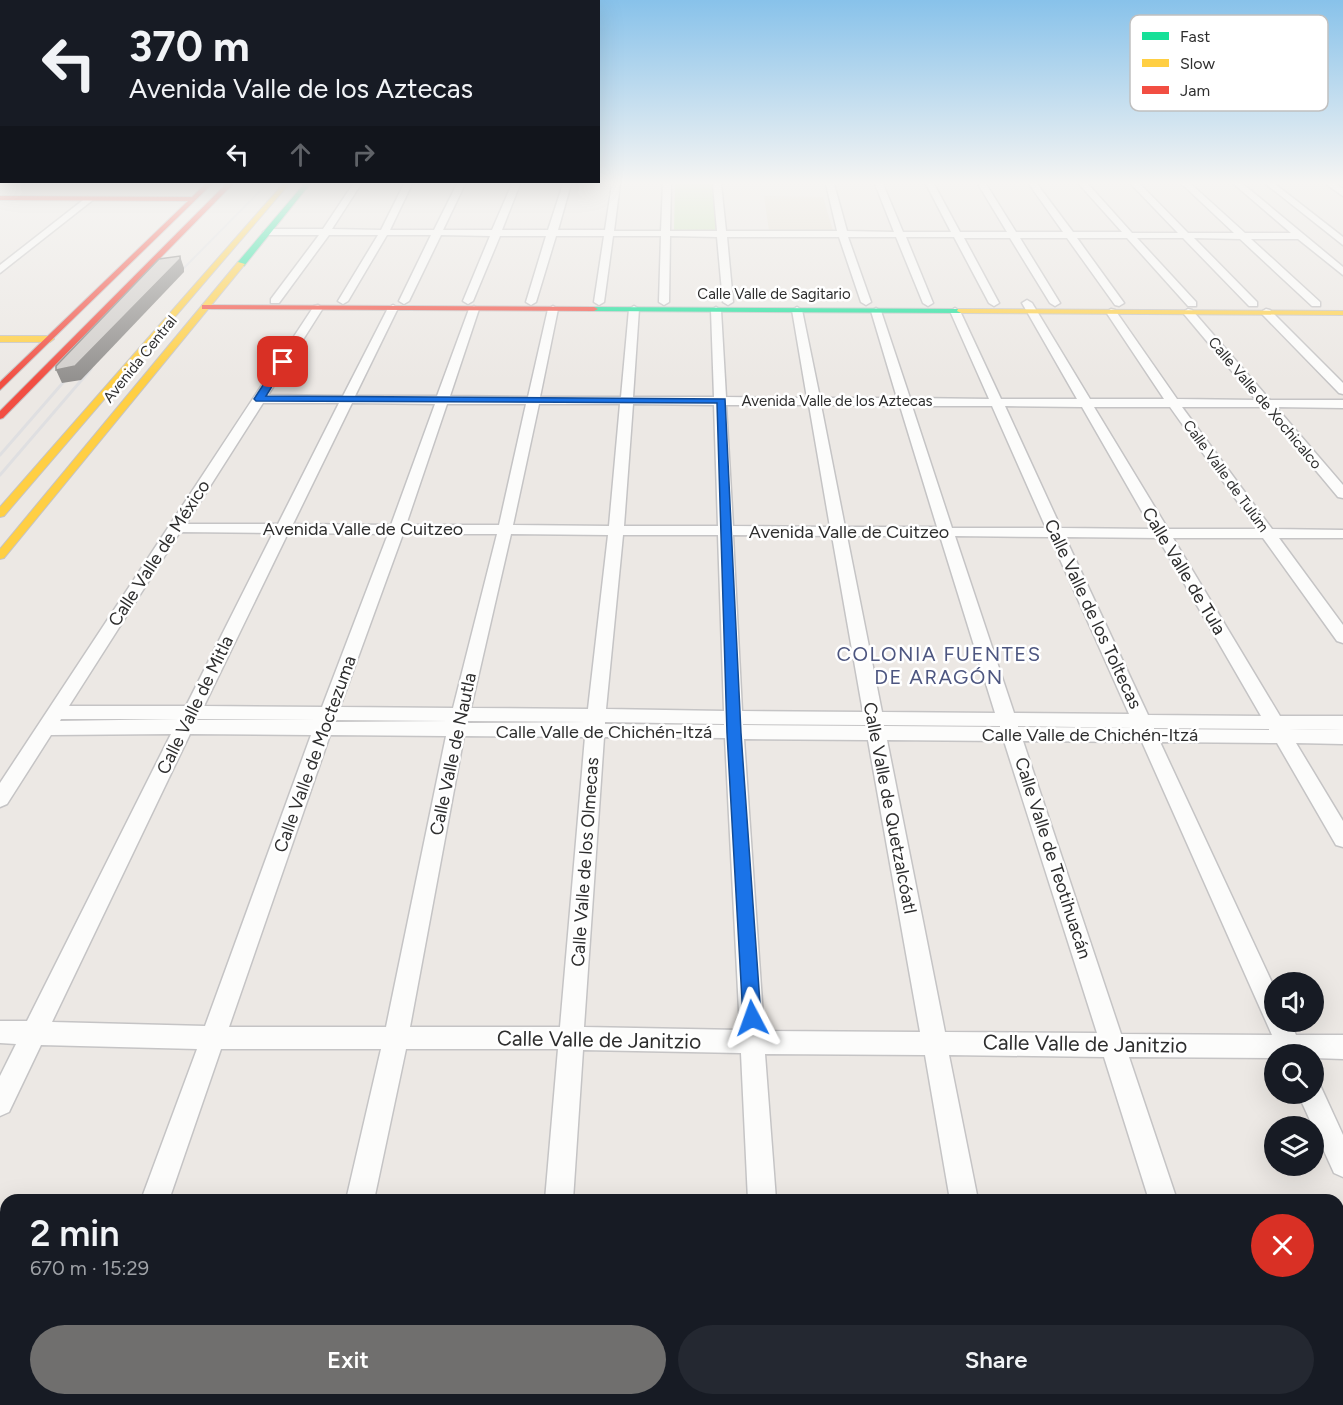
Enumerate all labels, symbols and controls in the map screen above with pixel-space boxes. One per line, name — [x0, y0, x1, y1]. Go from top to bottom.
legend — [1130, 15, 1328, 111]
text: 370 m — [129, 21, 250, 72]
icon: left — [30, 24, 108, 102]
text: Fast — [1180, 27, 1210, 46]
text: Slow — [1180, 54, 1215, 73]
text: Avenida Valle de los Aztecas — [129, 72, 473, 105]
text: Jam — [1180, 81, 1210, 100]
icon: left — [221, 138, 254, 171]
icon: ahead — [284, 138, 317, 171]
icon: right — [347, 138, 380, 171]
street label: Calle Valle de Sagitario — [697, 285, 851, 303]
street label: Avenida Central — [99, 312, 181, 406]
street label: Calle Valle de Xochicalco — [1204, 333, 1326, 473]
pin — [257, 336, 308, 387]
icon: arrive — [266, 345, 299, 378]
street label: Avenida Valle de los Aztecas — [741, 392, 933, 410]
street label: Calle Valle de Tulúm — [1179, 417, 1273, 535]
street label: Calle Valle de México — [103, 476, 215, 630]
street label: Calle Valle de Tula — [1137, 503, 1231, 639]
street label: Calle Valle de los Toltecas — [1039, 516, 1147, 712]
street label: Avenida Valle de Cuitzeo — [263, 518, 463, 540]
street label: Avenida Valle de Cuitzeo — [749, 521, 949, 543]
street label: Calle Valle de Mitla — [152, 632, 238, 778]
district label: COLONIA FUENTES DE ARAGÓN — [837, 642, 1041, 689]
street label: Calle Valle de Moctezuma — [269, 653, 361, 855]
street label: Calle Valle de Nautla — [425, 671, 481, 837]
street label: Calle Valle de Quetzalcóatl — [859, 700, 921, 916]
street label: Calle Valle de Chichén-Itzá — [496, 721, 712, 743]
street label: Calle Valle de Chichén-Itzá — [982, 724, 1198, 746]
street label: Calle Valle de Teotihuacán — [1010, 754, 1096, 962]
street label: Calle Valle de los Olmecas — [567, 757, 603, 967]
map controls — [1264, 972, 1324, 1176]
button: sound — [1264, 972, 1324, 1032]
position arrow — [720, 986, 784, 1050]
street label: Calle Valle de Janitzio — [497, 1025, 701, 1054]
street label: Calle Valle de Janitzio — [983, 1029, 1187, 1058]
button: search — [1264, 1044, 1324, 1104]
button: layers — [1264, 1116, 1324, 1176]
text: 2 min — [30, 1212, 120, 1255]
button: close — [1251, 1214, 1314, 1277]
text: 670 m · 15:29 — [30, 1256, 149, 1280]
button: Exit — [30, 1325, 666, 1394]
button: Share — [678, 1325, 1314, 1394]

